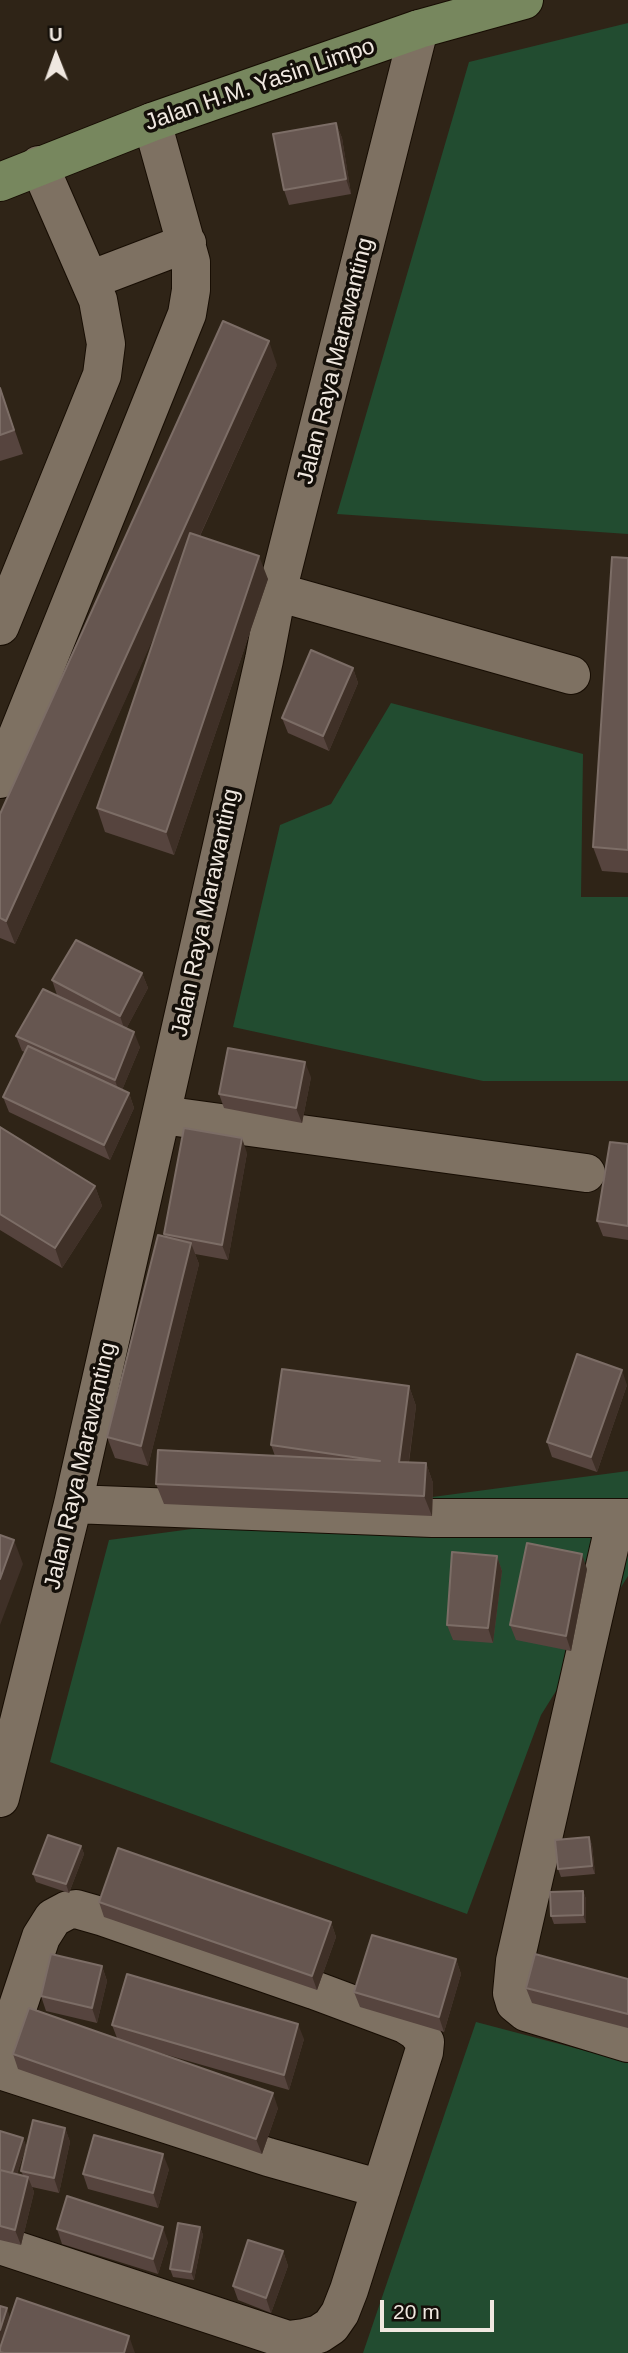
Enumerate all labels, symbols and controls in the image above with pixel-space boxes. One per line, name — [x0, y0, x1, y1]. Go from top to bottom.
north arrow — [21, 21, 91, 91]
text: U — [49, 24, 63, 45]
street label: Jalan H.M. Yasin Limpo — [141, 33, 379, 137]
street label: Jalan Raya Marawanting — [292, 235, 380, 487]
street label: Jalan Raya Marawanting — [166, 786, 246, 1040]
street label: Jalan Raya Marawanting — [39, 1340, 123, 1592]
scale bar — [383, 2286, 497, 2330]
text: 20 m — [393, 2300, 440, 2323]

